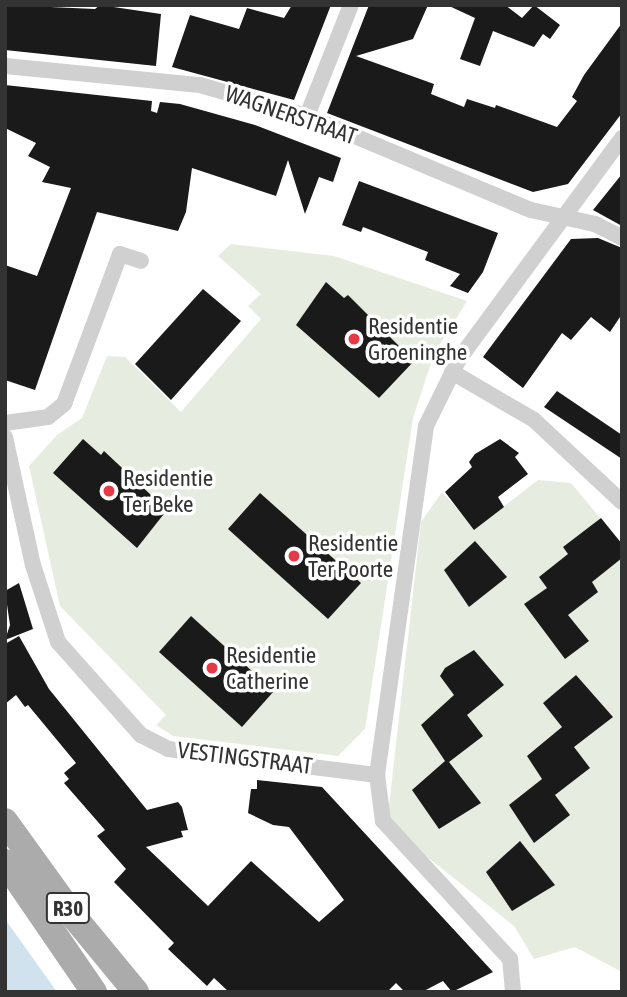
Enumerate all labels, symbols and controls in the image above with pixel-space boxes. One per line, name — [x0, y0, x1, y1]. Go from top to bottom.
street label: WAGNERSTRAAT — [221, 80, 361, 150]
place label: Residentie Groeninghe — [368, 312, 467, 366]
marker: Residentie Groeninghe — [346, 331, 362, 347]
place label: Residentie Ter Beke — [123, 464, 213, 518]
marker: Residentie Ter Beke — [101, 483, 117, 499]
place label: Residentie Ter Poorte — [308, 529, 398, 583]
marker: Residentie Ter Poorte — [286, 548, 302, 564]
place label: Residentie Catherine — [226, 641, 316, 695]
marker: Residentie Catherine — [204, 660, 220, 676]
street label: VESTINGSTRAAT — [176, 736, 314, 780]
road number: R30 — [45, 890, 91, 926]

